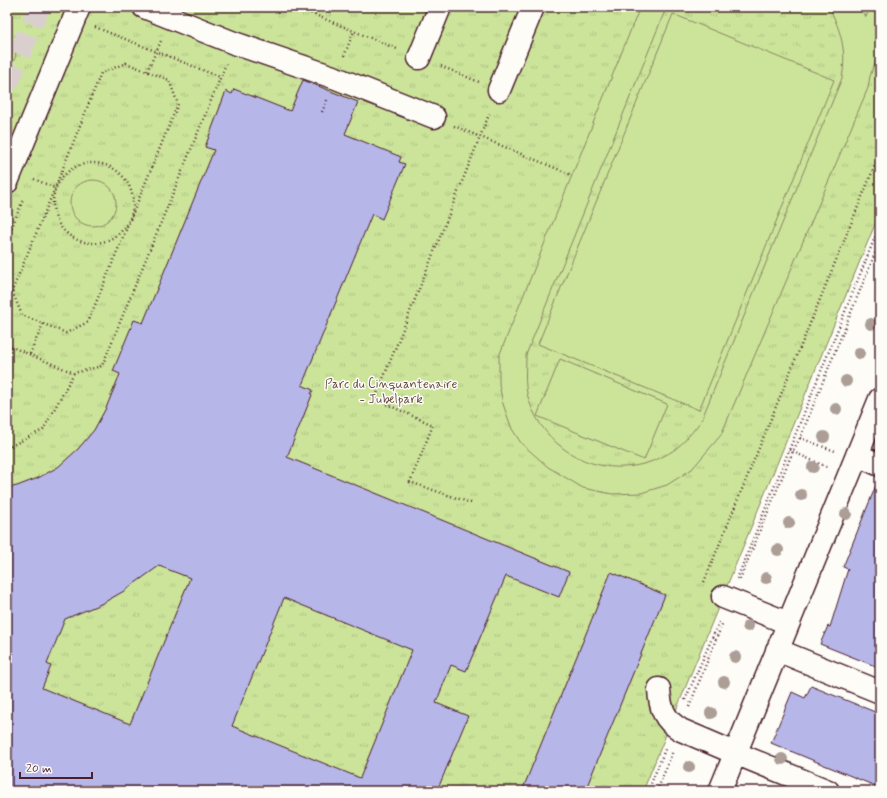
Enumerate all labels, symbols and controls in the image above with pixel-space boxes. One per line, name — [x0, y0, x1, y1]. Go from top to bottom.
park label: Parc du Cinquantenaire - Jubelpark — [325, 376, 457, 408]
scale bar — [20, 754, 92, 780]
text: 20 m — [26, 761, 52, 777]

